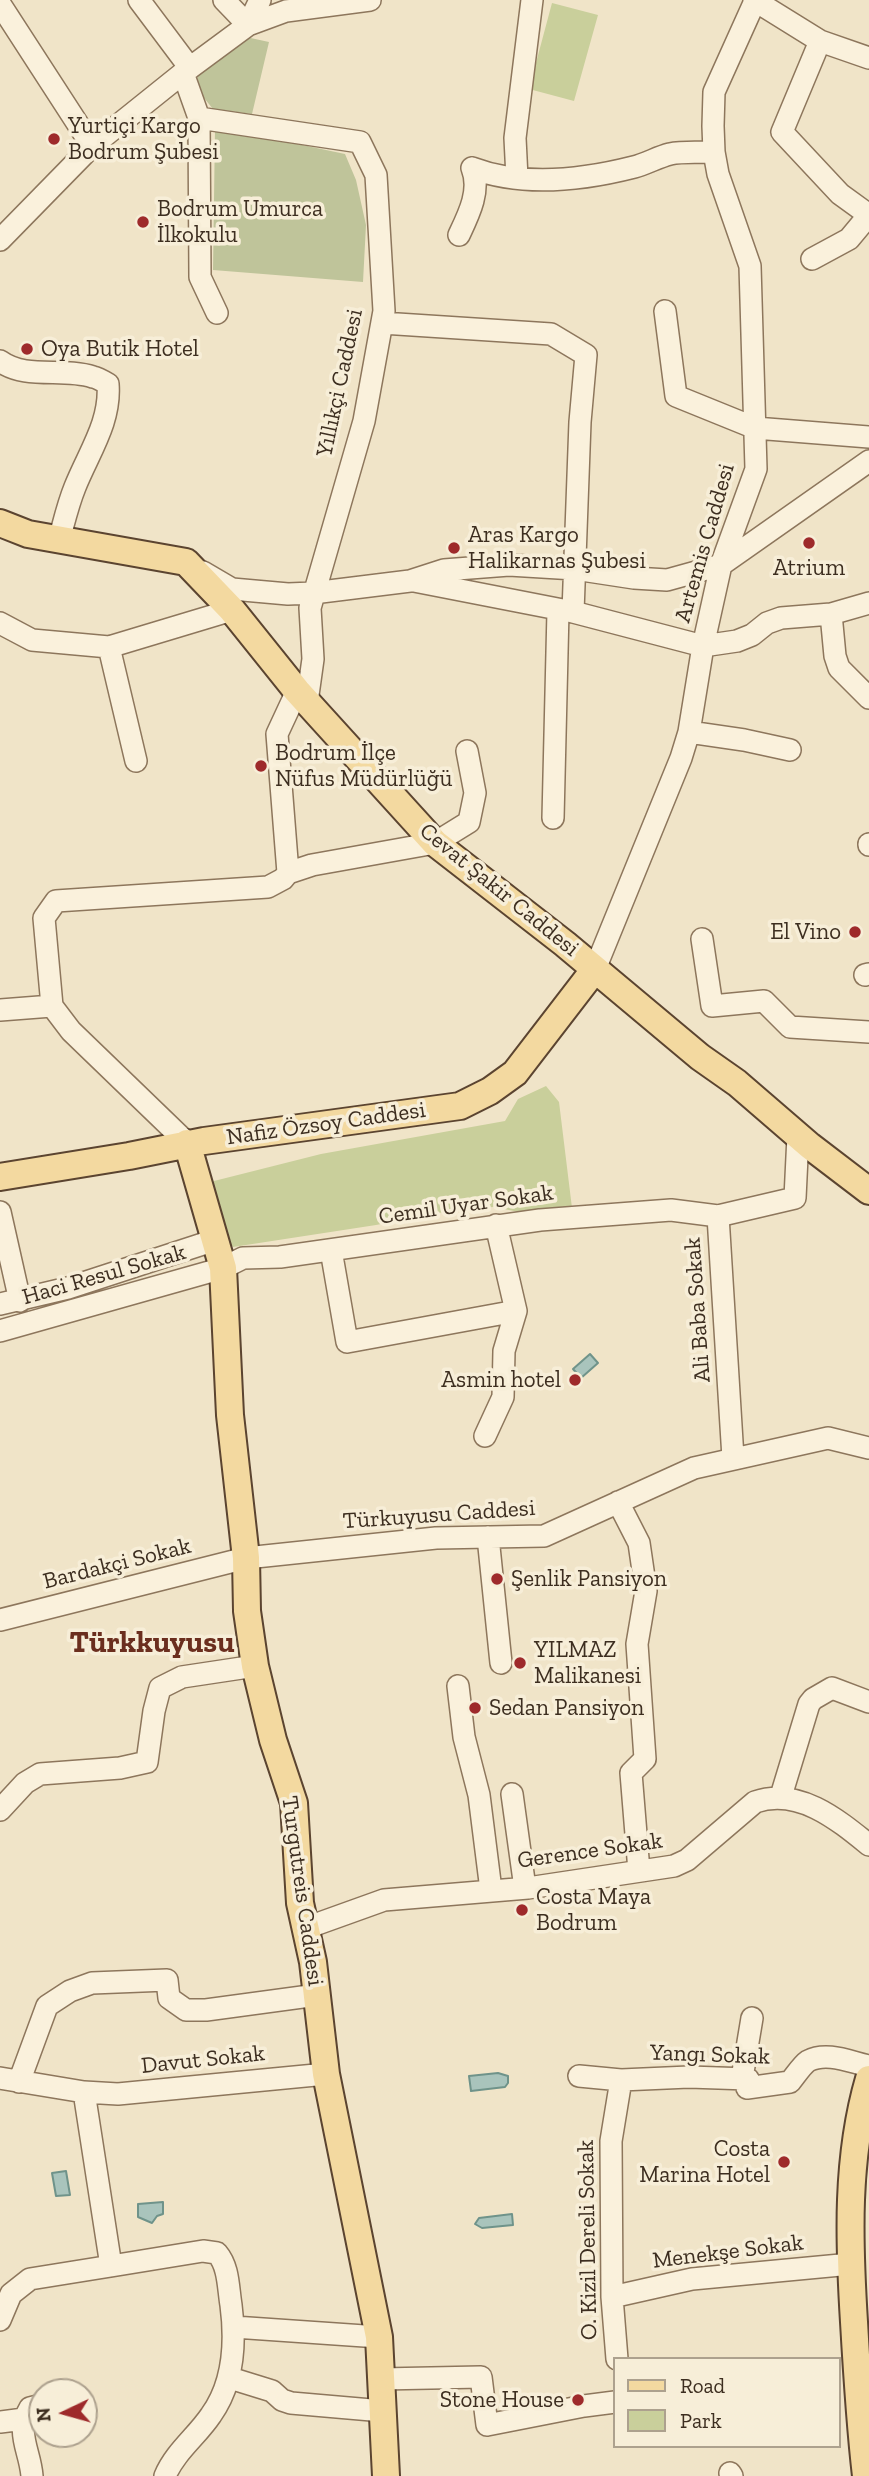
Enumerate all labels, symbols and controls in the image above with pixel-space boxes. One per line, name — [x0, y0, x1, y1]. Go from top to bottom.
place label: Yurtiçi Kargo Bodrum Şubesi — [68, 112, 219, 166]
marker: Yurtiçi Kargo Bodrum Şubesi — [46, 131, 62, 147]
place label: Bodrum Umurca İlkokulu — [157, 195, 323, 249]
marker: Bodrum Umurca İlkokulu — [135, 214, 151, 230]
street label: Yıllıkçi Caddesi — [311, 307, 369, 459]
place label: Oya Butik Hotel — [41, 335, 199, 363]
marker: Oya Butik Hotel — [19, 341, 35, 357]
street label: Artemis Caddesi — [669, 460, 741, 626]
place label: Aras Kargo Halikarnas Şubesi — [468, 521, 646, 575]
marker: Atrium — [801, 535, 817, 551]
marker: Aras Kargo Halikarnas Şubesi — [446, 540, 462, 556]
place label: Atrium — [773, 554, 845, 582]
place label: Bodrum İlçe Nüfus Müdürlüğü — [275, 739, 452, 793]
marker: Bodrum İlçe Nüfus Müdürlüğü — [253, 758, 269, 774]
street label: Cevat Şakir Caddesi — [414, 817, 584, 963]
place label: El Vino — [770, 918, 841, 946]
marker: El Vino — [847, 924, 863, 940]
street label: Nafiz Özsoy Caddesi — [225, 1096, 427, 1152]
street label: Cemil Uyar Sokak — [377, 1179, 555, 1231]
street label: Ali Baba Sokak — [679, 1237, 717, 1383]
street label: Haci Resul Sokak — [19, 1238, 189, 1312]
place label: Asmin hotel — [441, 1366, 561, 1394]
marker: Asmin hotel — [567, 1372, 583, 1388]
street label: Türkuyusu Caddesi — [342, 1495, 536, 1535]
street label: Bardakçi Sokak — [40, 1532, 194, 1596]
place label: Şenlik Pansiyon — [511, 1565, 667, 1593]
marker: Şenlik Pansiyon — [489, 1571, 505, 1587]
district label: Türkkuyusu — [69, 1625, 235, 1661]
place label: YILMAZ Malikanesi — [534, 1636, 641, 1690]
marker: YILMAZ Malikanesi — [512, 1655, 528, 1671]
place label: Sedan Pansiyon — [489, 1694, 644, 1722]
marker: Sedan Pansiyon — [467, 1700, 483, 1716]
street label: Turgutreis Caddesi — [275, 1794, 329, 1988]
street label: Gerence Sokak — [516, 1827, 664, 1875]
place label: Costa Maya Bodrum — [536, 1883, 651, 1937]
marker: Costa Maya Bodrum — [514, 1902, 530, 1918]
street label: Yangı Sokak — [649, 2039, 771, 2071]
street label: Davut Sokak — [140, 2040, 266, 2080]
place label: Costa Marina Hotel — [639, 2135, 770, 2189]
street label: O. Kizil Dereli Sokak — [572, 2140, 604, 2340]
marker: Costa Marina Hotel — [776, 2154, 792, 2170]
street label: Menekşe Sokak — [651, 2229, 805, 2275]
legend — [614, 2357, 841, 2448]
text: Road — [680, 2373, 725, 2398]
north arrow — [28, 2378, 98, 2448]
place label: Stone House — [440, 2386, 564, 2414]
marker: Stone House — [570, 2392, 586, 2408]
text: N — [31, 2407, 56, 2423]
text: Park — [680, 2408, 722, 2433]

